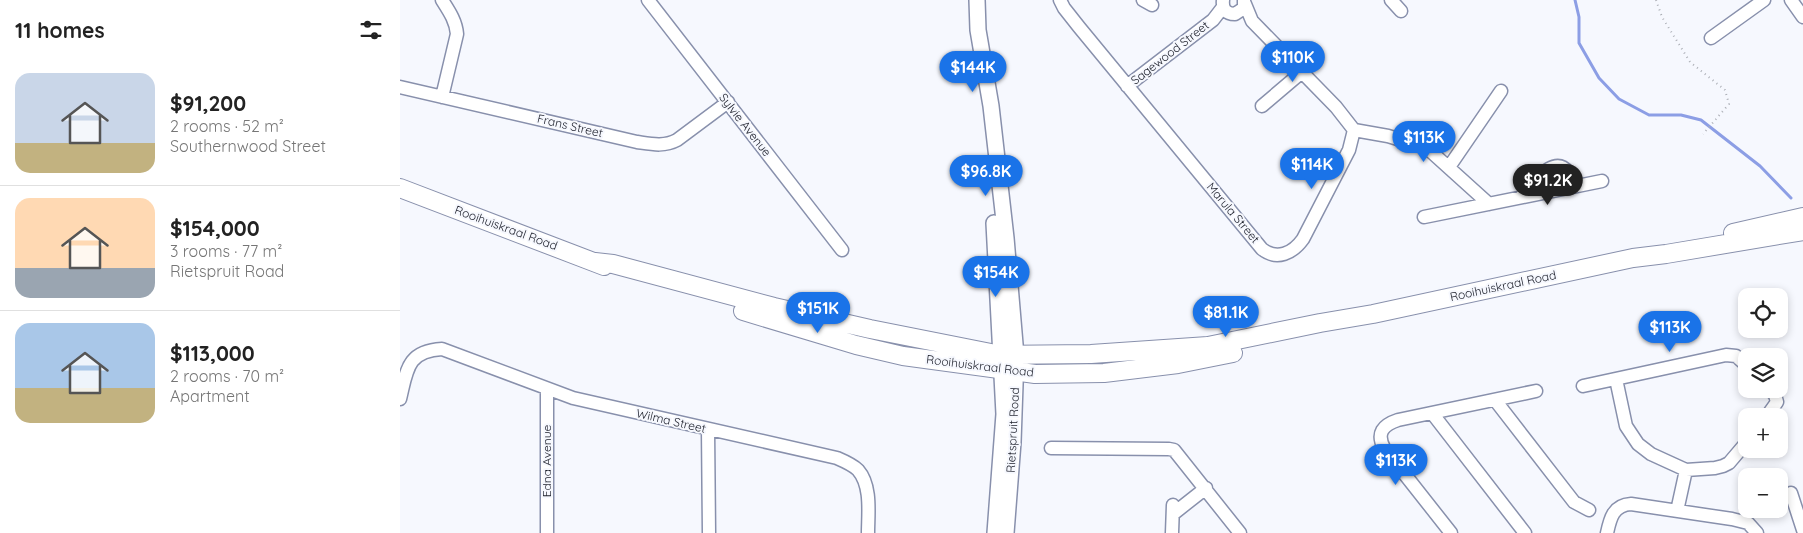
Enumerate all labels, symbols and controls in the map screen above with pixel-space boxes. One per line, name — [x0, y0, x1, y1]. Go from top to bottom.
icon: filters — [357, 16, 385, 44]
text: 11 homes — [15, 17, 105, 43]
street label: Sagewood Street — [1128, 17, 1212, 88]
pin: $110K — [1258, 41, 1328, 83]
text: $110K — [1272, 47, 1314, 67]
pin: $144K — [938, 51, 1008, 93]
text: $144K — [950, 57, 996, 77]
text: $91,200 — [170, 90, 246, 116]
street label: Sylvie Avenue — [716, 90, 775, 159]
icon: home — [55, 93, 115, 153]
street label: Frans Street — [536, 111, 604, 140]
text: 2 rooms · 52 m² — [170, 116, 284, 136]
pin: $113K — [1389, 120, 1459, 163]
text: $113K — [1403, 127, 1445, 147]
text: Southernwood Street — [170, 136, 326, 156]
pin: $114K — [1277, 148, 1347, 190]
pin: $96.8K — [945, 154, 1027, 197]
text: $114K — [1291, 154, 1333, 174]
text: $96.8K — [961, 161, 1011, 181]
pin: $91.2K — [1507, 164, 1589, 206]
text: $91.2K — [1524, 170, 1572, 190]
street label: Marula Street — [1204, 179, 1263, 246]
street label: Rooihuiskraal Road — [453, 202, 560, 253]
text: $154,000 — [170, 215, 260, 241]
icon: home — [55, 218, 115, 278]
text: 3 rooms · 77 m² — [170, 241, 282, 261]
pin: $154K — [961, 256, 1031, 298]
text: Rietspruit Road — [170, 261, 284, 281]
text: $154K — [974, 262, 1018, 282]
street label: Rooihuiskraal Road — [1448, 267, 1557, 304]
map controls — [1738, 288, 1788, 518]
button: locate — [1738, 288, 1788, 338]
pin: $151K — [783, 292, 853, 334]
pin: $81.1K — [1185, 296, 1267, 338]
text: $151K — [797, 298, 839, 318]
text: $81.1K — [1204, 302, 1248, 322]
pin: $113K — [1635, 310, 1705, 353]
text: $113K — [1649, 317, 1691, 337]
text: $113,000 — [170, 340, 255, 366]
icon: home — [55, 343, 115, 403]
button: layers — [1738, 348, 1788, 398]
street label: Rooihuiskraal Road — [925, 351, 1035, 380]
text: 2 rooms · 70 m² — [170, 366, 284, 386]
text: Apartment — [170, 386, 250, 406]
street label: Rietspruit Road — [1003, 387, 1022, 473]
street label: Wilma Street — [635, 405, 707, 436]
button: + — [1738, 408, 1788, 458]
street label: Edna Avenue — [539, 425, 554, 497]
pin: $113K — [1361, 444, 1431, 486]
text: $113K — [1375, 450, 1417, 470]
button: − — [1738, 468, 1788, 518]

